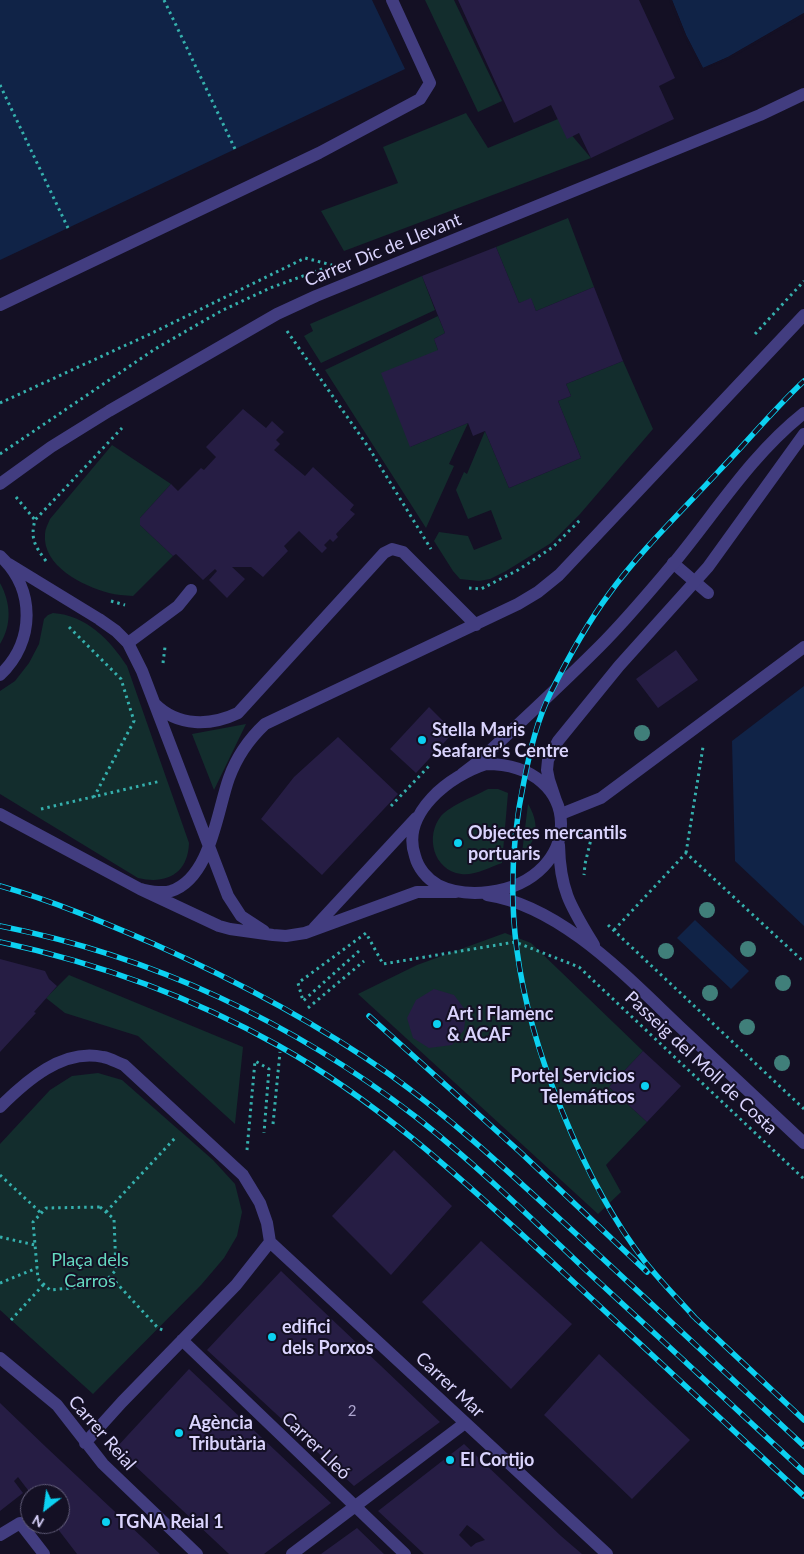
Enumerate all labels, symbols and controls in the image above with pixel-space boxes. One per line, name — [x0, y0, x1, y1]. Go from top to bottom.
street label: Carrer Dic de Llevant — [302, 209, 464, 291]
place label: Stella Maris Seafarer’s Centre — [432, 719, 569, 762]
marker: Stella Maris Seafarer’s Centre — [416, 734, 428, 746]
place label: Objectes mercantils portuaris — [468, 822, 627, 864]
marker: Objectes mercantils portuaris — [452, 837, 464, 849]
street label: Passeig del Moll de Costa — [620, 987, 782, 1139]
place label: Art i Flamenc & ACAF — [447, 1003, 553, 1046]
marker: Art i Flamenc & ACAF — [431, 1018, 443, 1030]
place label: Portel Servicios Telemáticos — [510, 1065, 635, 1108]
marker: Portel Servicios Telemáticos — [639, 1080, 651, 1092]
park label: Plaça dels Carros — [51, 1249, 129, 1292]
place label: edifici dels Porxos — [282, 1316, 374, 1358]
marker: edifici dels Porxos — [266, 1331, 278, 1343]
street label: Carrer Mar — [411, 1348, 489, 1422]
street label: Carrer Reial — [64, 1391, 140, 1475]
house number: 2 — [348, 1402, 356, 1420]
street label: Carrer Lleó — [277, 1408, 355, 1484]
place label: Agència Tributària — [189, 1412, 266, 1455]
marker: Agència Tributària — [173, 1427, 185, 1439]
place label: El Cortijo — [460, 1449, 534, 1471]
marker: El Cortijo — [444, 1454, 456, 1466]
north arrow — [20, 1484, 70, 1534]
place label: TGNA Reial 1 — [116, 1511, 224, 1533]
text: N — [29, 1512, 47, 1532]
marker: TGNA Reial 1 — [100, 1516, 112, 1528]

